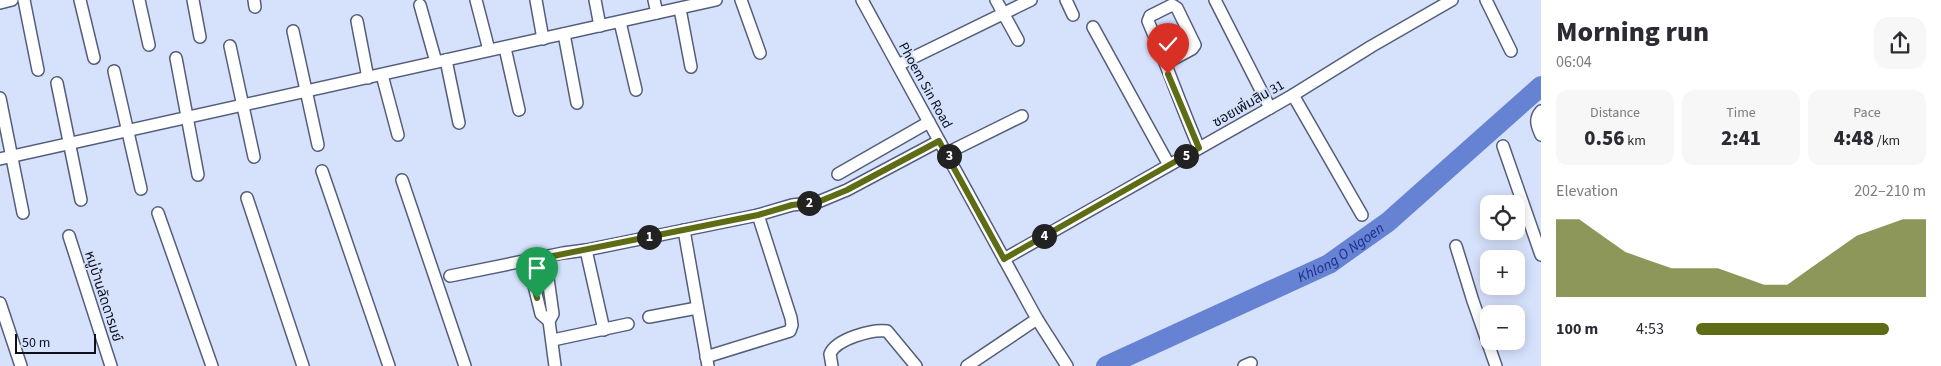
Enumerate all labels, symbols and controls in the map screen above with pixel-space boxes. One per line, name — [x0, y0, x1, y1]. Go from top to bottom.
text: Morning run — [1556, 12, 1709, 52]
button: share — [1874, 17, 1926, 69]
pin — [1147, 23, 1189, 74]
icon: check — [1154, 30, 1182, 58]
street label: Phoem Sin Road — [893, 39, 957, 132]
text: 06:04 — [1556, 51, 1592, 73]
street label: ซอยเพิ่มสิน 31 — [1209, 75, 1288, 132]
text: Distance — [1590, 103, 1640, 123]
text: Time — [1726, 103, 1756, 123]
text: Pace — [1853, 103, 1881, 123]
text: 0.56 — [1584, 123, 1624, 153]
text: 2:41 — [1721, 123, 1761, 153]
text: 4:48 — [1834, 123, 1874, 153]
text: km — [1624, 131, 1646, 151]
text: /km — [1874, 131, 1900, 151]
pin: 3 — [936, 144, 962, 168]
pin: 5 — [1174, 144, 1198, 168]
text: 3 — [946, 146, 953, 166]
text: 5 — [1183, 146, 1190, 166]
text: Elevation — [1556, 180, 1618, 202]
text: 202–210 m — [1854, 180, 1926, 202]
pin: 2 — [796, 190, 822, 216]
text: 2 — [806, 193, 813, 213]
map controls — [1480, 195, 1525, 350]
button: locate — [1480, 195, 1525, 240]
water label: Khlong O Ngoen — [1294, 218, 1389, 288]
pin: 1 — [636, 224, 662, 250]
pin: 4 — [1032, 224, 1056, 248]
text: 4 — [1041, 226, 1048, 246]
text: 1 — [646, 227, 653, 247]
pin — [516, 247, 558, 298]
street label: หมู่บ้านลัดดารมย์ — [79, 248, 127, 344]
button: + — [1480, 250, 1525, 295]
icon: arrive — [523, 254, 551, 282]
button: − — [1480, 305, 1525, 350]
text: 100 m — [1556, 318, 1598, 340]
text: 4:53 — [1636, 318, 1664, 340]
scale bar — [15, 331, 96, 354]
text: 50 m — [22, 333, 50, 353]

